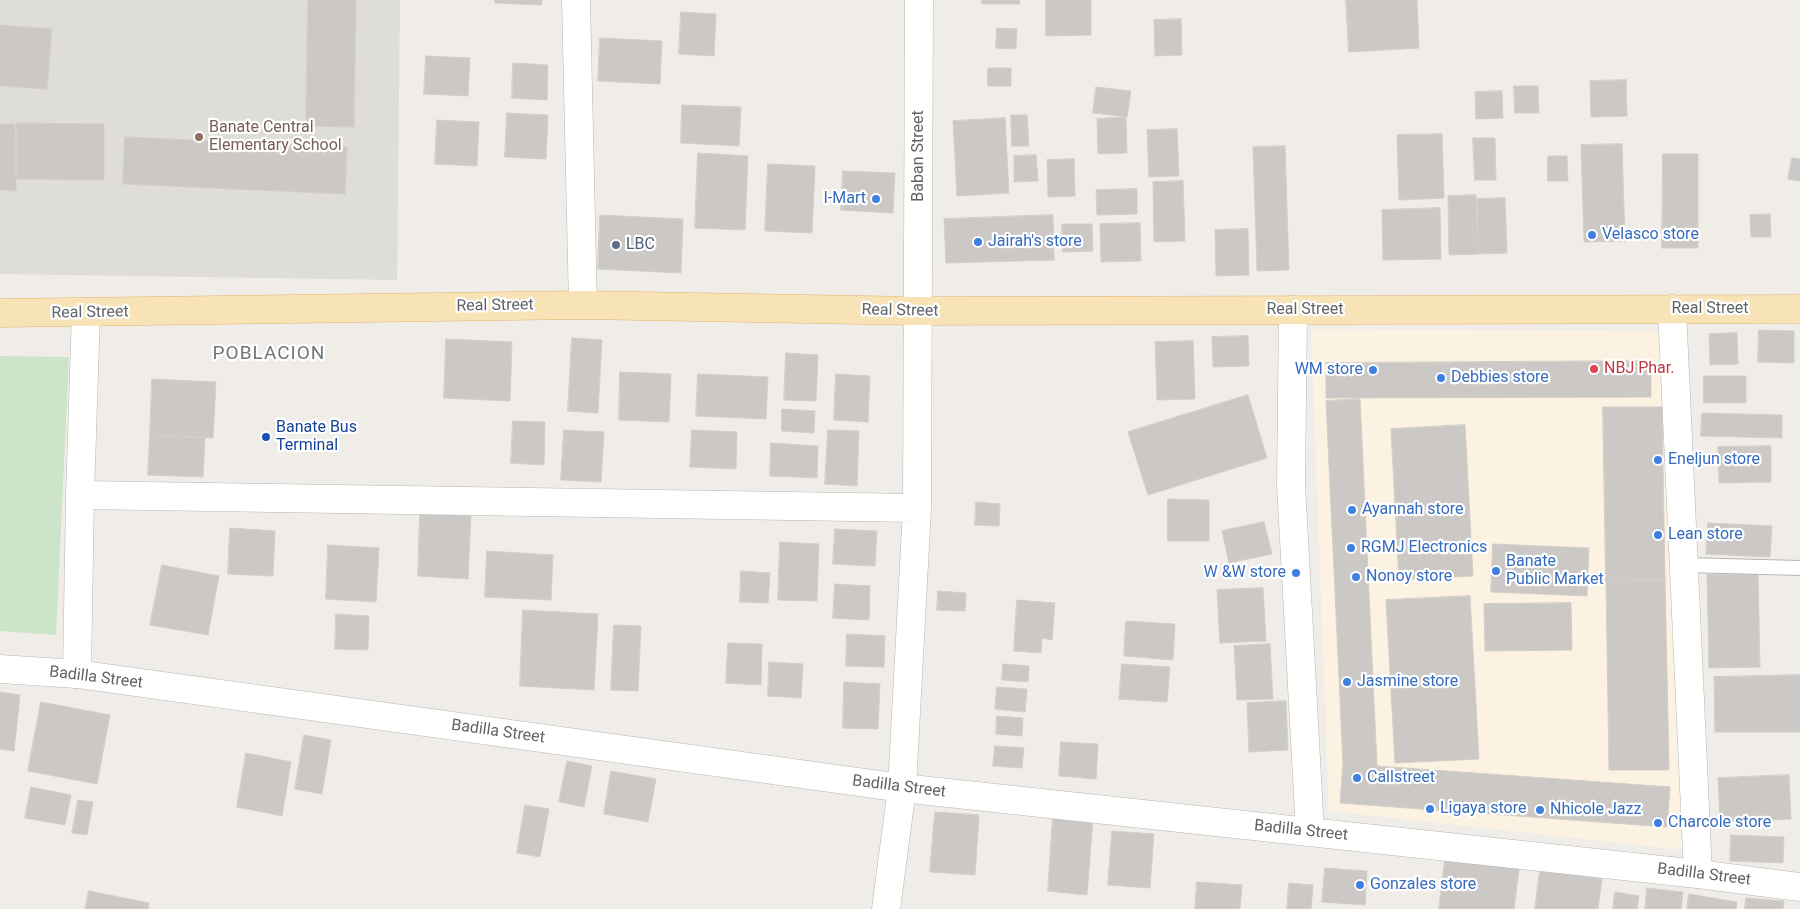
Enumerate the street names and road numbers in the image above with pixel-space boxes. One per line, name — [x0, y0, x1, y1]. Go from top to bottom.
street label: Baban Street — [909, 110, 929, 202]
street label: Real Street — [456, 296, 534, 316]
street label: Real Street — [1671, 299, 1749, 319]
street label: Real Street — [1266, 300, 1344, 320]
street label: Real Street — [861, 301, 939, 321]
street label: Real Street — [51, 303, 129, 323]
street label: Badilla Street — [48, 663, 144, 693]
street label: Badilla Street — [450, 716, 546, 748]
street label: Badilla Street — [851, 772, 947, 802]
street label: Badilla Street — [1253, 817, 1349, 845]
street label: Badilla Street — [1656, 860, 1752, 890]

